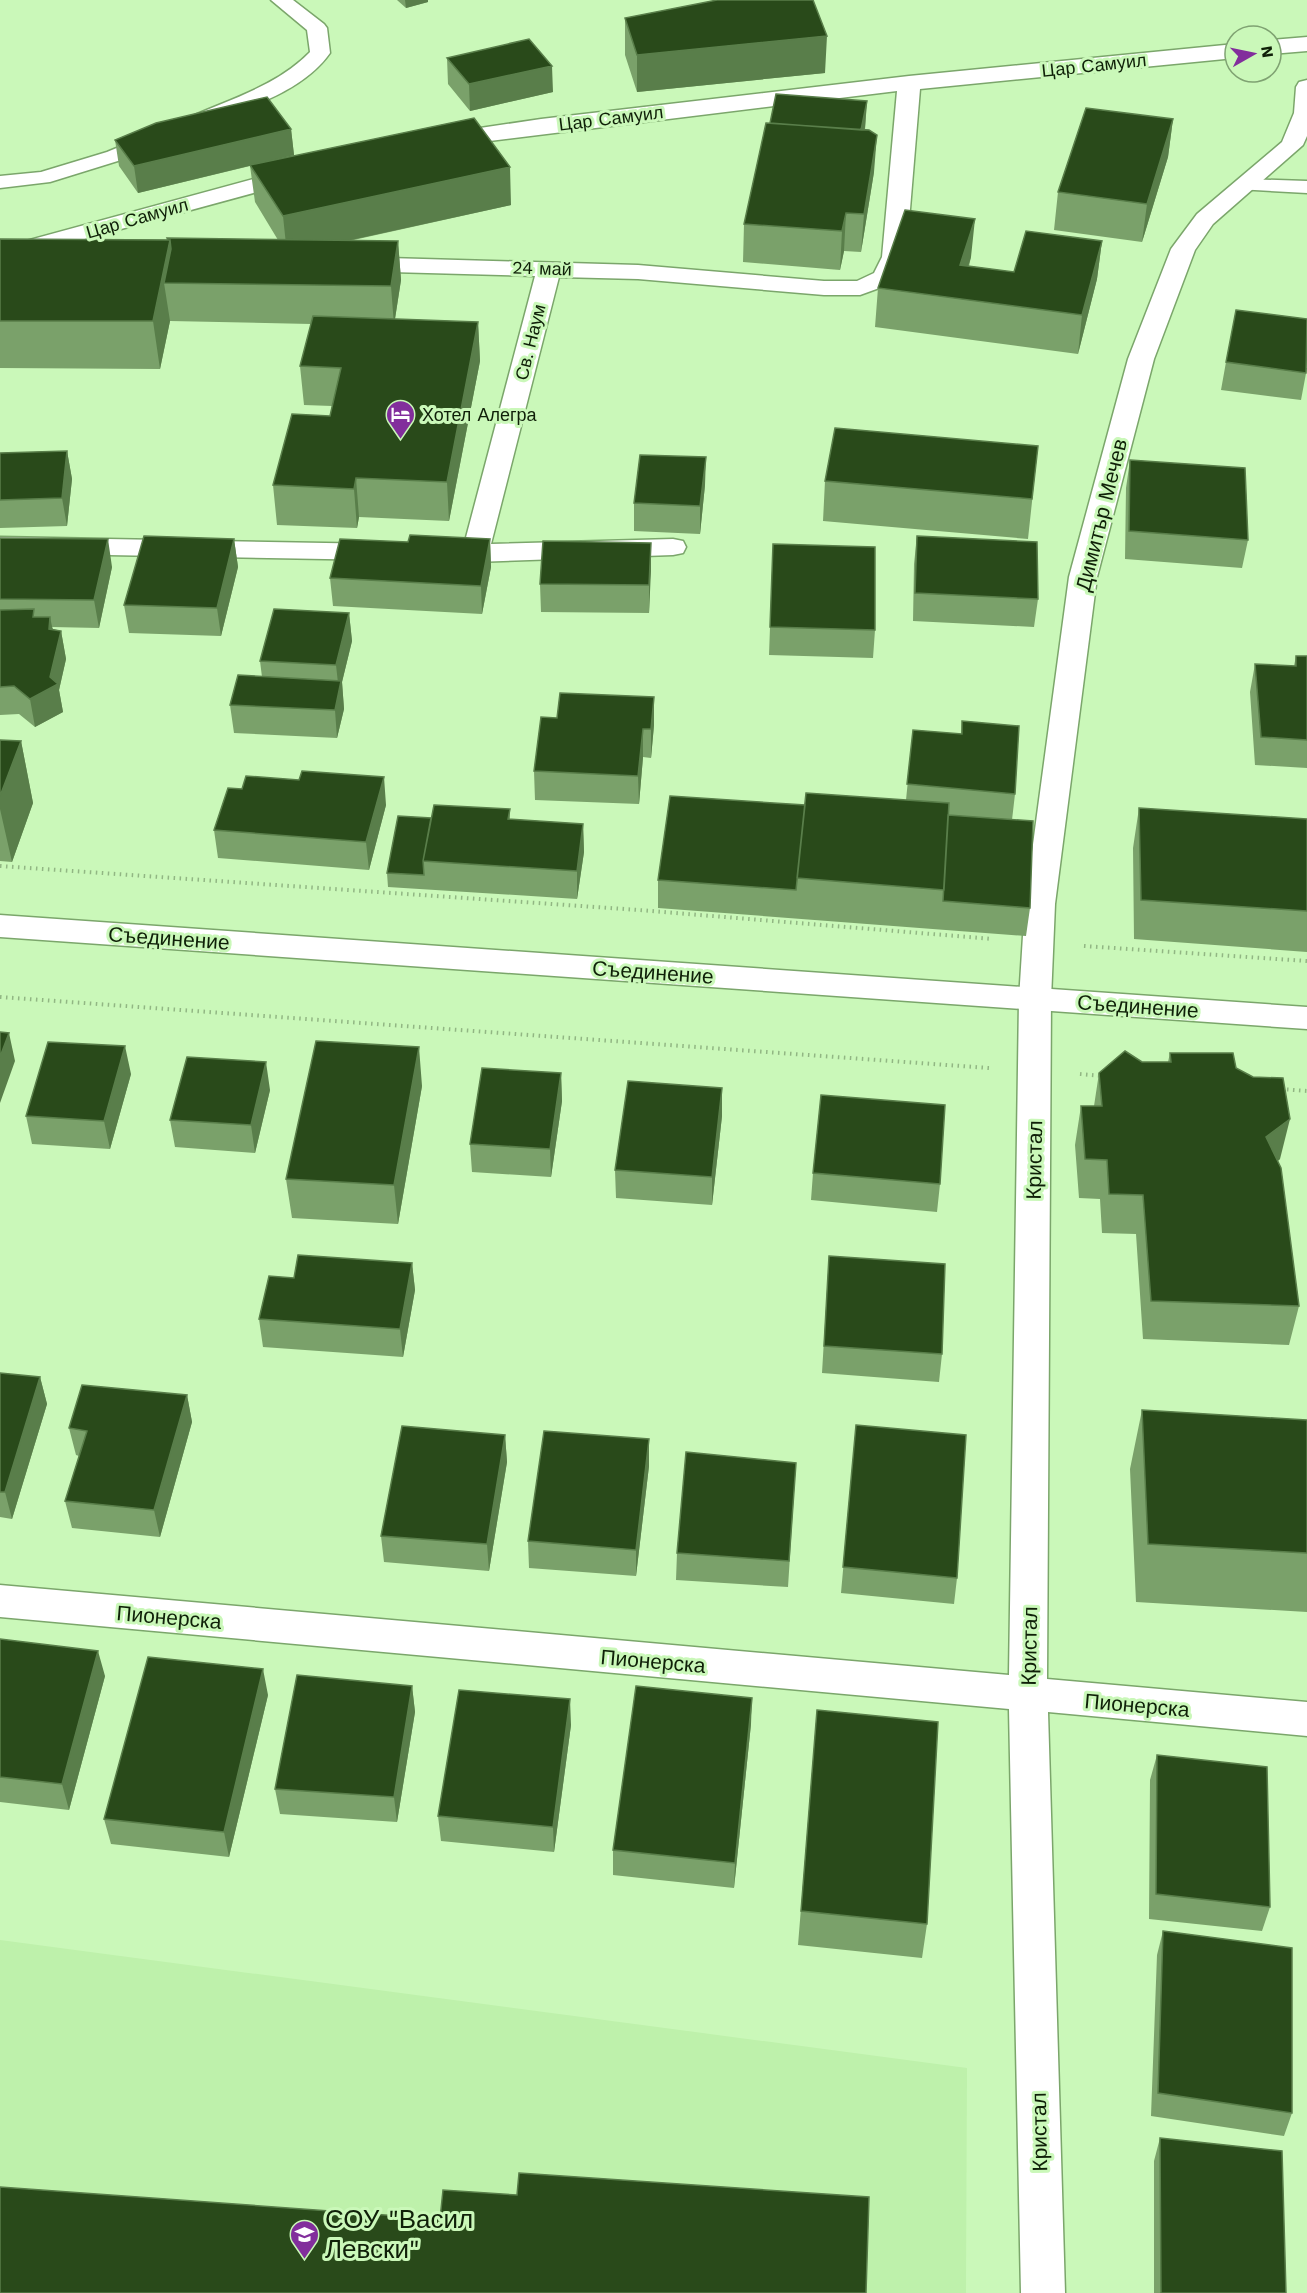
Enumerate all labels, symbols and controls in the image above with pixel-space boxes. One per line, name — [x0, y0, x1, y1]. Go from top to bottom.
north arrow — [1223, 24, 1283, 84]
text: N — [1257, 44, 1278, 59]
street label: Цар Самуил — [1041, 49, 1147, 81]
street label: Цар Самуил — [558, 101, 664, 135]
street label: Цар Самуил — [84, 193, 190, 243]
street label: 24 май — [512, 256, 572, 280]
street label: Св. Наум — [510, 302, 550, 382]
hotel icon: Хотел Алегра — [385, 398, 417, 440]
place label: Хотел Алегра — [422, 404, 538, 425]
street label: Димитър Мечев — [1070, 436, 1132, 594]
street label: Съединение — [107, 921, 231, 955]
street label: Съединение — [591, 955, 715, 989]
street label: Съединение — [1076, 989, 1200, 1023]
street label: Кристал — [1021, 1120, 1047, 1200]
street label: Пионерска — [115, 1600, 223, 1634]
street label: Кристал — [1016, 1606, 1042, 1686]
street label: Пионерска — [599, 1644, 707, 1678]
street label: Пионерска — [1083, 1688, 1191, 1722]
street label: Кристал — [1026, 2092, 1052, 2172]
place label: СОУ "Васил Левски" — [325, 2204, 473, 2264]
school or university icon: СОУ "Васил Левски" — [288, 2218, 320, 2260]

